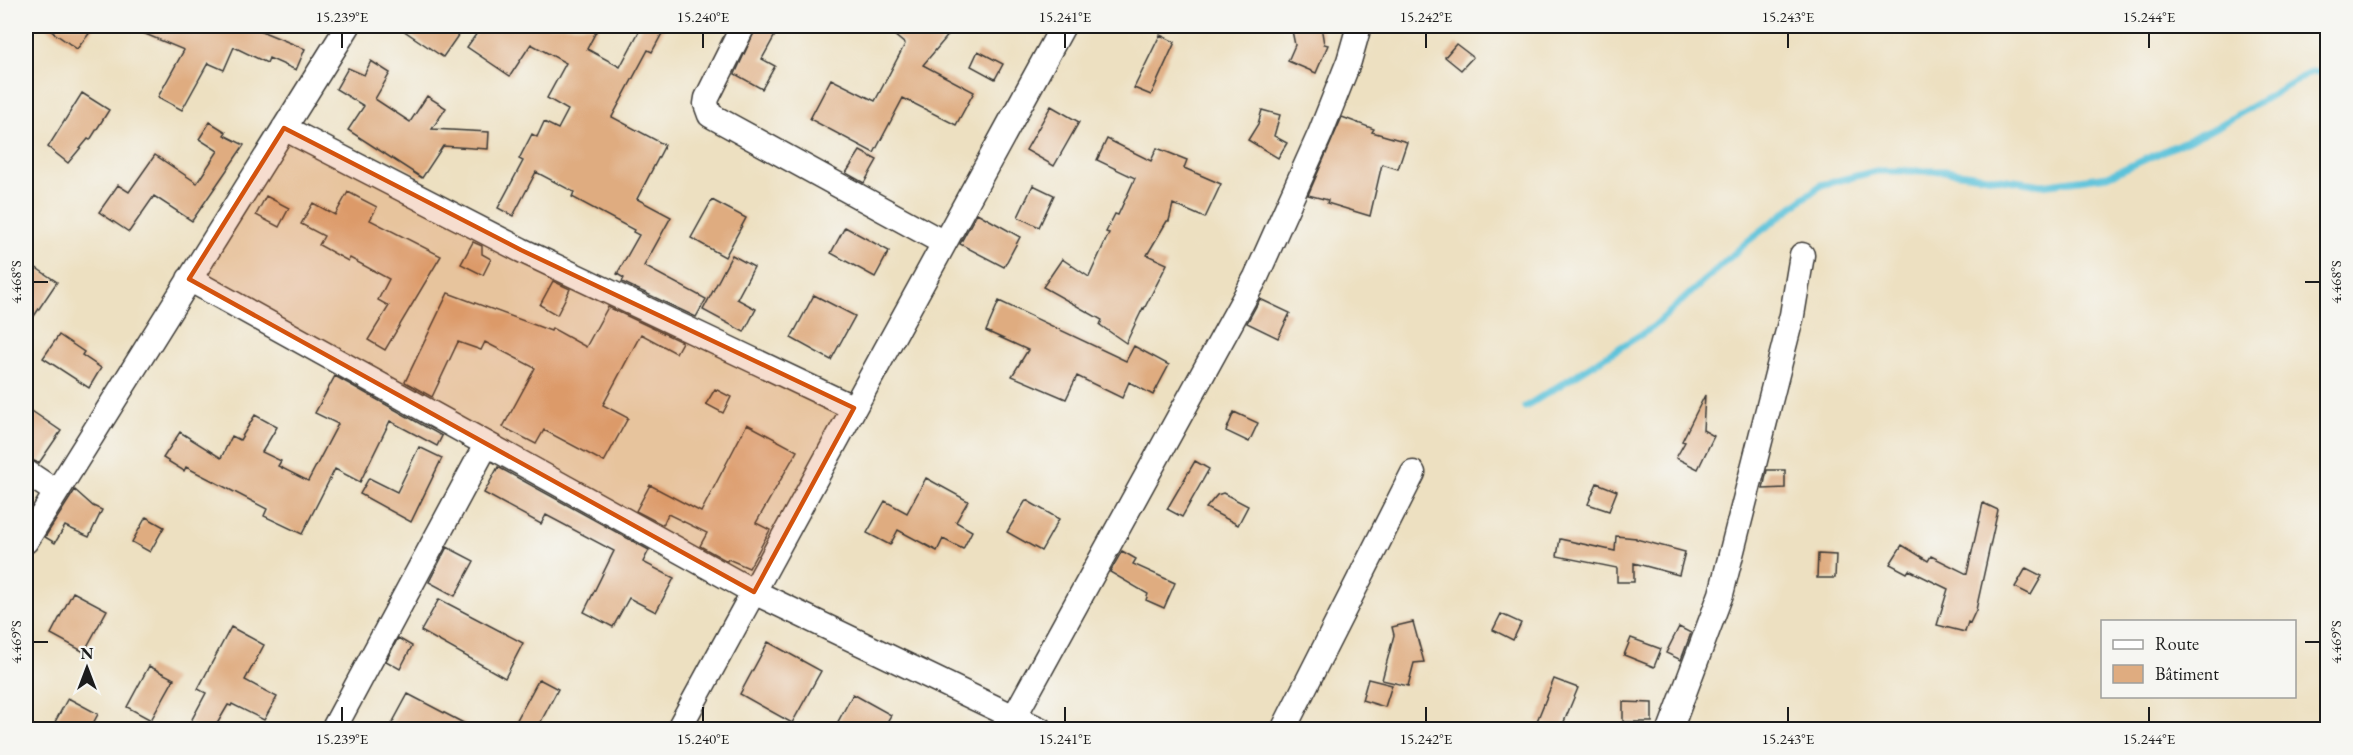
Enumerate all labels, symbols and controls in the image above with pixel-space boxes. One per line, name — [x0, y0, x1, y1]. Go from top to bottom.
text: 15.239°E — [316, 7, 369, 26]
text: 15.240°E — [677, 7, 730, 26]
text: 15.241°E — [1039, 7, 1092, 26]
text: 15.242°E — [1400, 7, 1453, 26]
text: 15.243°E — [1762, 7, 1815, 26]
text: 15.244°E — [2123, 7, 2176, 26]
text: 4.468°S — [6, 260, 25, 304]
text: 4.468°S — [2326, 260, 2345, 304]
text: 4.469°S — [6, 620, 25, 664]
legend — [2101, 620, 2296, 698]
text: 4.469°S — [2326, 620, 2345, 664]
text: Route — [2155, 632, 2199, 655]
north arrow — [57, 638, 117, 698]
text: N — [81, 643, 94, 664]
text: Bâtiment — [2155, 662, 2219, 685]
text: 15.239°E — [316, 729, 369, 748]
text: 15.240°E — [677, 729, 730, 748]
text: 15.241°E — [1039, 729, 1092, 748]
text: 15.242°E — [1400, 729, 1453, 748]
text: 15.243°E — [1762, 729, 1815, 748]
text: 15.244°E — [2123, 729, 2176, 748]

